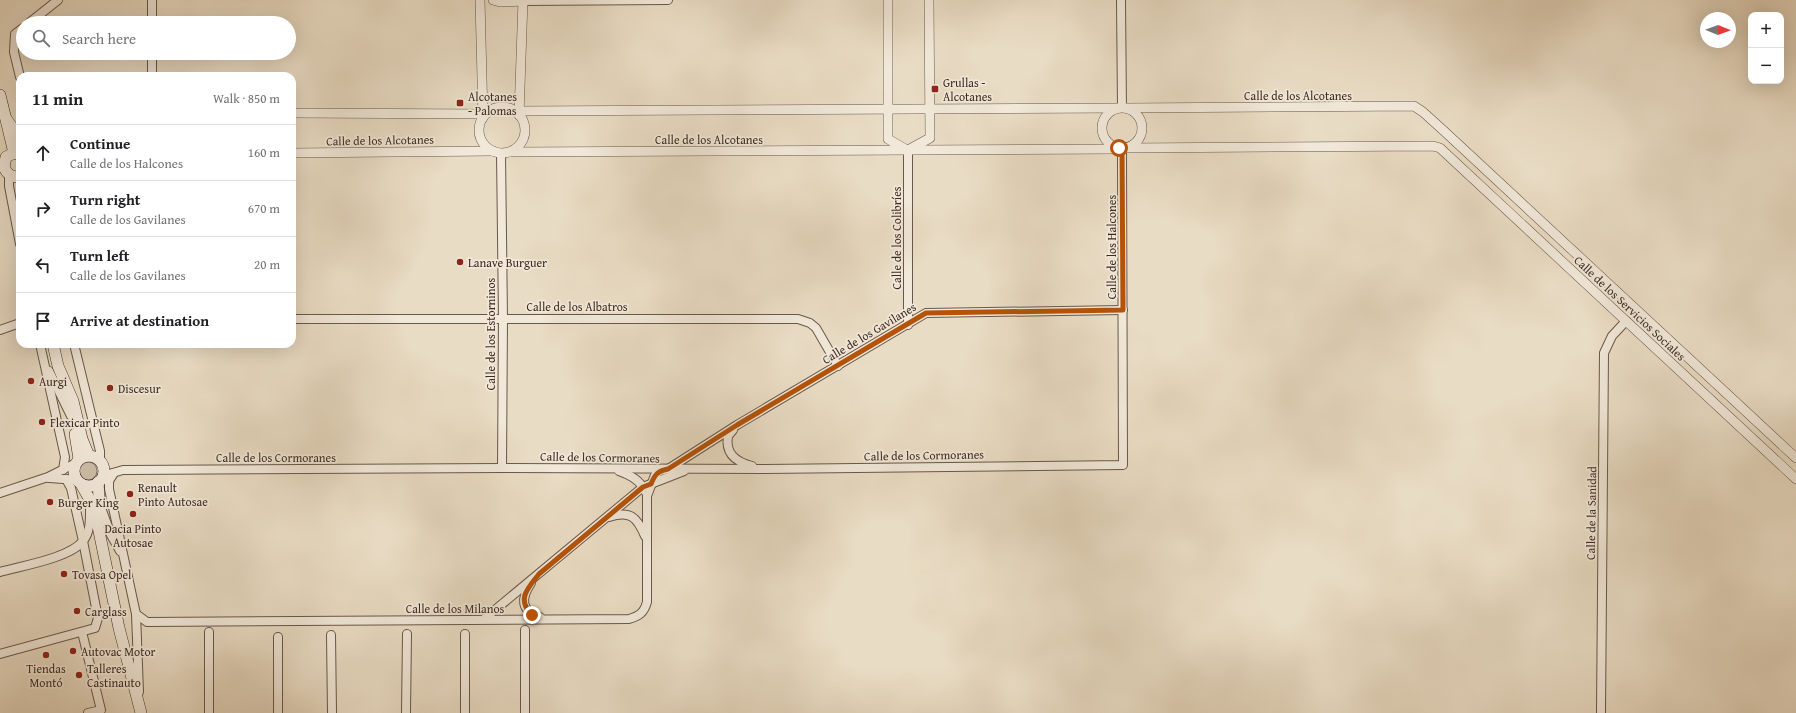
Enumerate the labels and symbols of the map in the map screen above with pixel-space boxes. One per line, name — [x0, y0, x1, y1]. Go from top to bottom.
north arrow — [1700, 12, 1736, 48]
place label: Grullas - Alcotanes — [943, 74, 992, 105]
marker: Grullas - Alcotanes — [930, 84, 940, 94]
street label: Calle de los Alcotanes — [1244, 87, 1352, 104]
place label: Alcotanes - Palomas — [468, 88, 517, 119]
marker: Alcotanes - Palomas — [455, 98, 465, 108]
street label: Calle de los Alcotanes — [326, 131, 434, 149]
street label: Calle de los Alcotanes — [655, 131, 763, 148]
route start — [1110, 139, 1128, 157]
street label: Calle de los Colibríes — [888, 186, 905, 290]
street label: Calle de los Halcones — [1103, 195, 1120, 299]
street label: Calle de los Servicios Sociales — [1570, 252, 1690, 364]
place label: Lanave Burguer — [468, 254, 547, 271]
marker: Lanave Burguer — [455, 257, 465, 267]
street label: Calle de los Estorninos — [482, 277, 499, 390]
street label: Calle de los Albatros — [526, 298, 628, 315]
street label: Calle de los Gavilanes — [819, 298, 919, 368]
place label: Aurgi — [39, 373, 68, 390]
marker: Aurgi — [26, 376, 36, 386]
place label: Discesur — [118, 380, 161, 397]
marker: Discesur — [105, 383, 115, 393]
place label: Flexicar Pinto — [50, 414, 120, 431]
marker: Flexicar Pinto — [37, 417, 47, 427]
street label: Calle de los Cormoranes — [864, 445, 984, 465]
street label: Calle de los Cormoranes — [540, 447, 660, 467]
street label: Calle de los Cormoranes — [216, 449, 336, 466]
street label: Calle de la Sanidad — [1582, 465, 1600, 560]
place label: Renault Pinto Autosae — [138, 479, 208, 510]
marker: Renault Pinto Autosae — [125, 489, 135, 499]
place label: Burger King — [58, 494, 119, 511]
marker: Burger King — [45, 497, 55, 507]
marker: Dacia Pinto Autosae — [128, 509, 138, 519]
place label: Dacia Pinto Autosae — [105, 520, 161, 551]
place label: Tovasa Opel — [72, 566, 132, 583]
marker: Tovasa Opel — [59, 569, 69, 579]
street label: Calle de los Milanos — [406, 600, 505, 617]
place label: Carglass — [85, 603, 127, 620]
marker: Carglass — [72, 606, 82, 616]
route end — [523, 606, 541, 624]
place label: Autovac Motor — [81, 643, 156, 660]
marker: Autovac Motor — [68, 646, 78, 656]
marker: Tiendas Montó — [41, 650, 51, 660]
place label: Tiendas Montó — [26, 660, 66, 691]
place label: Talleres Castinauto — [87, 660, 141, 691]
marker: Talleres Castinauto — [74, 670, 84, 680]

